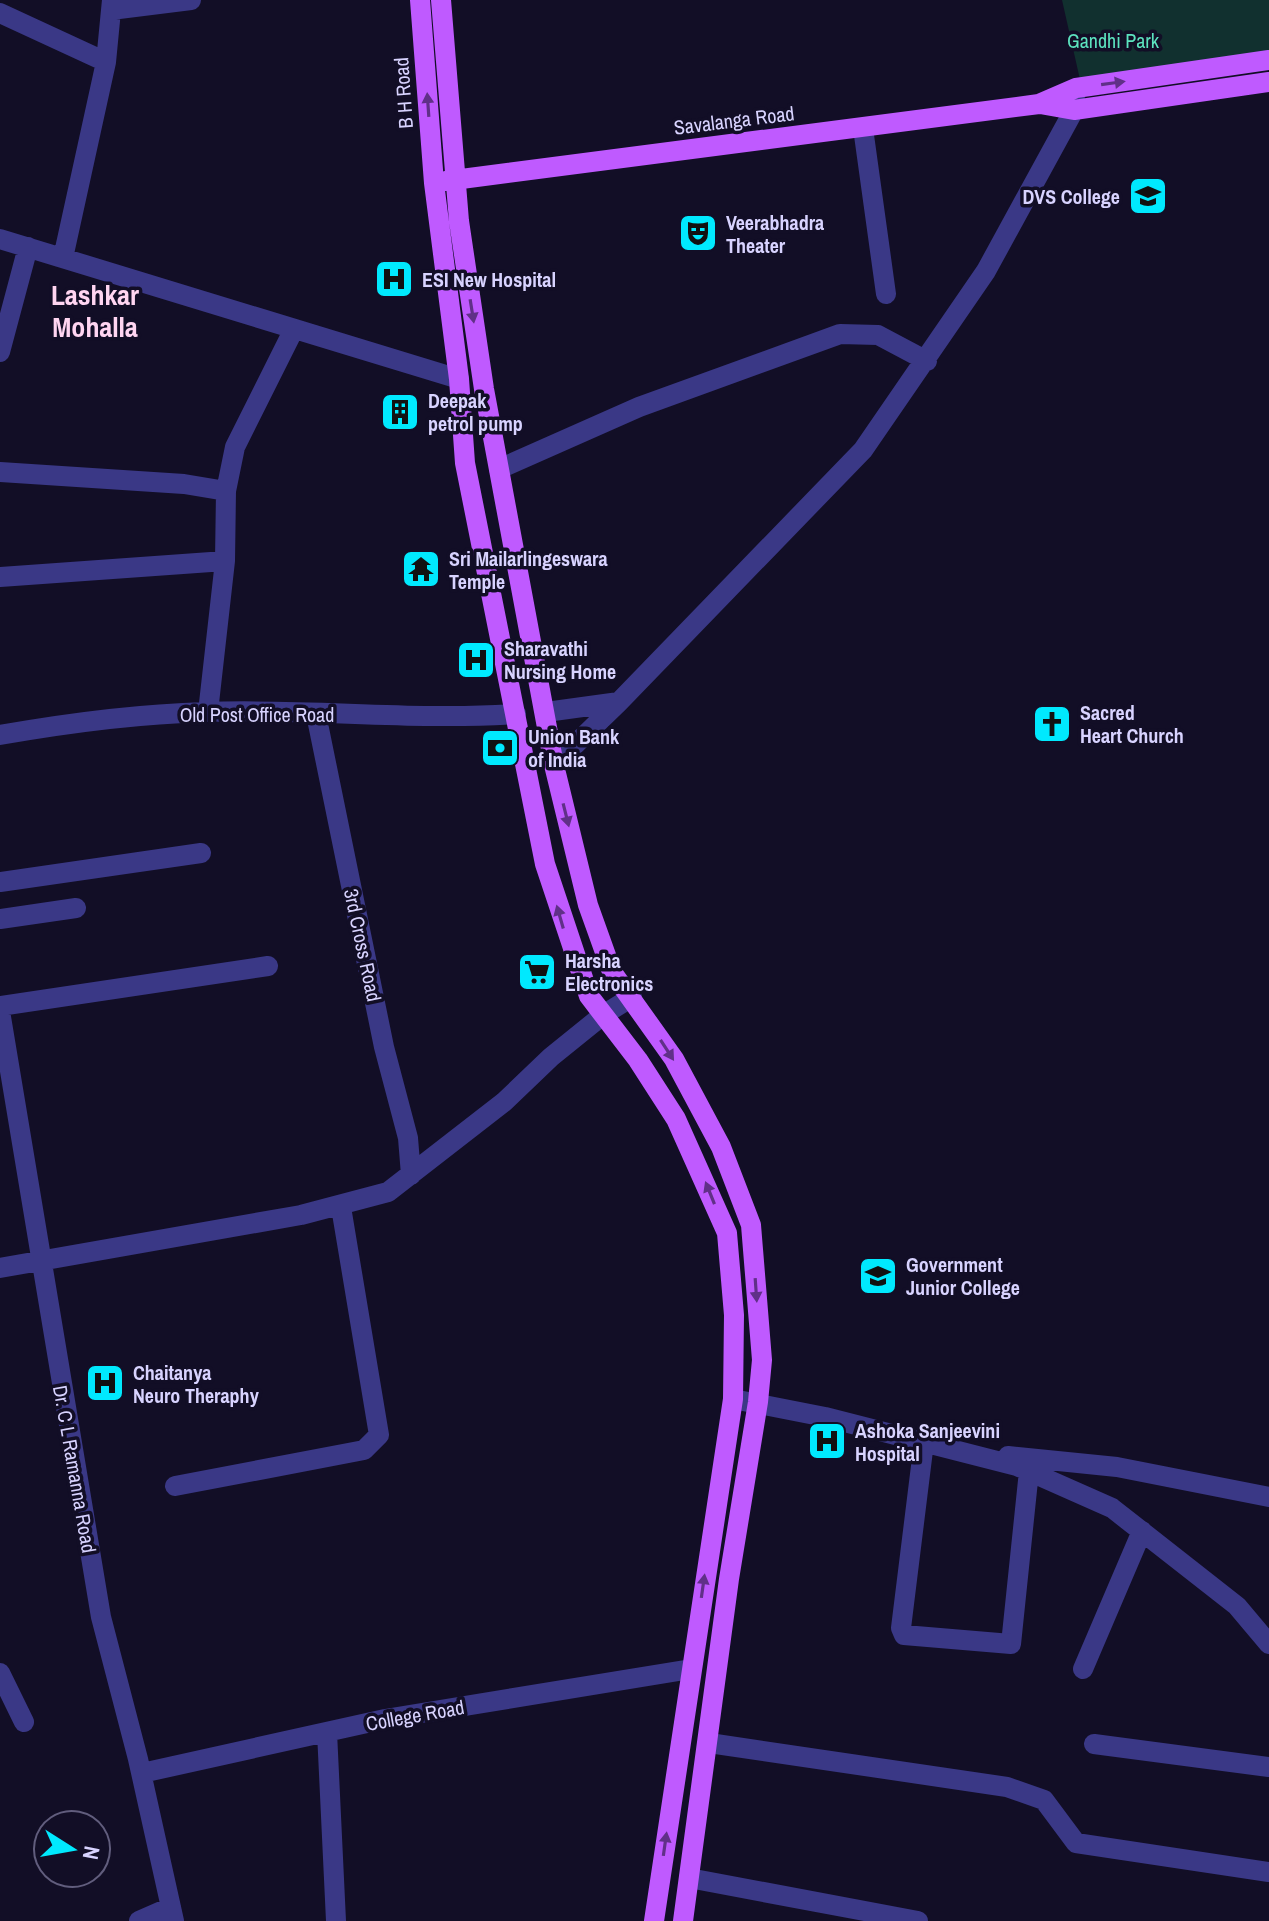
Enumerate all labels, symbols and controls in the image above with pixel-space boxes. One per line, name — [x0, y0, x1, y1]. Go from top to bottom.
park label: Gandhi Park — [1067, 27, 1160, 54]
street label: B H Road — [387, 57, 419, 129]
one-way arrow — [1101, 76, 1126, 89]
one-way arrow — [421, 92, 434, 117]
street label: Savalanga Road — [672, 99, 796, 141]
school or university icon: DVS College — [1127, 175, 1169, 217]
place label: DVS College — [1022, 183, 1120, 210]
place label: Veerabhadra Theater — [726, 209, 824, 259]
theatre icon: Veerabhadra Theater — [677, 212, 719, 254]
hospital icon: ESI New Hospital — [373, 258, 415, 300]
place label: ESI New Hospital — [422, 266, 556, 293]
district label: Lashkar Mohalla — [51, 276, 139, 346]
one-way arrow — [466, 299, 479, 324]
place label: Deepak petrol pump — [428, 387, 523, 437]
building icon: Deepak petrol pump — [379, 391, 421, 433]
place label: Sri Mailarlingeswara Temple — [449, 545, 608, 595]
temple icon: Sri Mailarlingeswara Temple — [400, 548, 442, 590]
place label: Sharavathi Nursing Home — [504, 635, 616, 685]
hospital icon: Sharavathi Nursing Home — [455, 639, 497, 681]
place label: Sacred Heart Church — [1080, 699, 1184, 749]
street label: Old Post Office Road — [180, 701, 334, 728]
church icon: Sacred Heart Church — [1031, 703, 1073, 745]
place label: Union Bank of India — [528, 723, 620, 773]
bank icon: Union Bank of India — [479, 727, 521, 769]
one-way arrow — [560, 802, 573, 827]
street label: 3rd Cross Road — [338, 886, 388, 1004]
one-way arrow — [553, 905, 566, 929]
place label: Harsha Electronics — [565, 947, 653, 997]
supermarket icon: Harsha Electronics — [516, 951, 558, 993]
one-way arrow — [660, 1039, 674, 1061]
one-way arrow — [703, 1180, 716, 1204]
place label: Government Junior College — [906, 1251, 1020, 1301]
school or university icon: Government Junior College — [857, 1255, 899, 1297]
one-way arrow — [750, 1278, 763, 1303]
place label: Chaitanya Neuro Theraphy — [133, 1359, 260, 1409]
hospital icon: Chaitanya Neuro Theraphy — [84, 1362, 126, 1404]
street label: Dr. C L Ramanna Road — [47, 1383, 103, 1555]
place label: Ashoka Sanjeevini Hospital — [855, 1417, 1000, 1467]
hospital icon: Ashoka Sanjeevini Hospital — [806, 1420, 848, 1462]
one-way arrow — [697, 1574, 710, 1599]
street label: College Road — [364, 1693, 466, 1737]
north arrow — [32, 1809, 112, 1889]
one-way arrow — [659, 1831, 672, 1856]
text: N — [76, 1844, 108, 1862]

